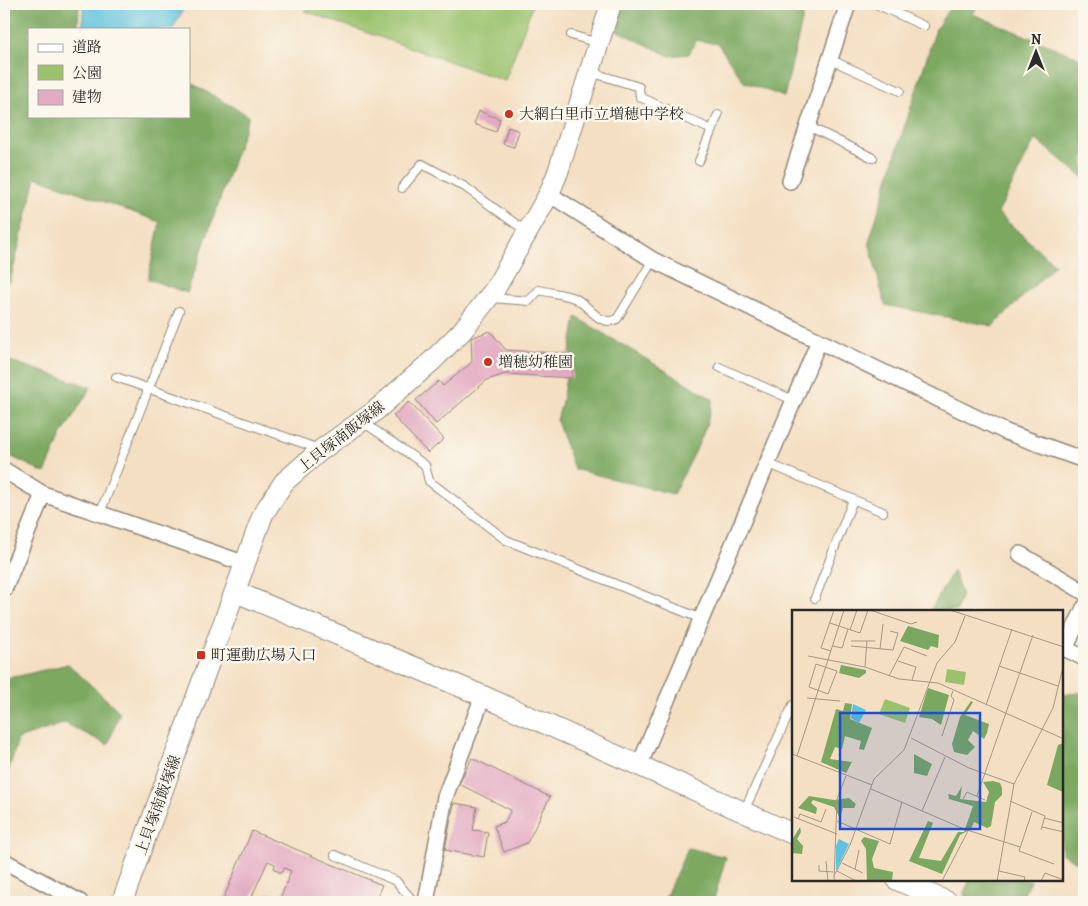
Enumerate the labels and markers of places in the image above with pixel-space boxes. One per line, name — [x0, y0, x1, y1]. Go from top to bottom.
place label: 大網白里市立増穂中学校 — [519, 104, 684, 124]
marker: 大網白里市立増穂中学校 — [503, 108, 515, 120]
place label: 増穂幼稚園 — [498, 352, 573, 372]
marker: 増穂幼稚園 — [482, 356, 494, 368]
place label: 町運動広場入口 — [211, 645, 316, 665]
marker: 町運動広場入口 — [195, 649, 207, 661]

